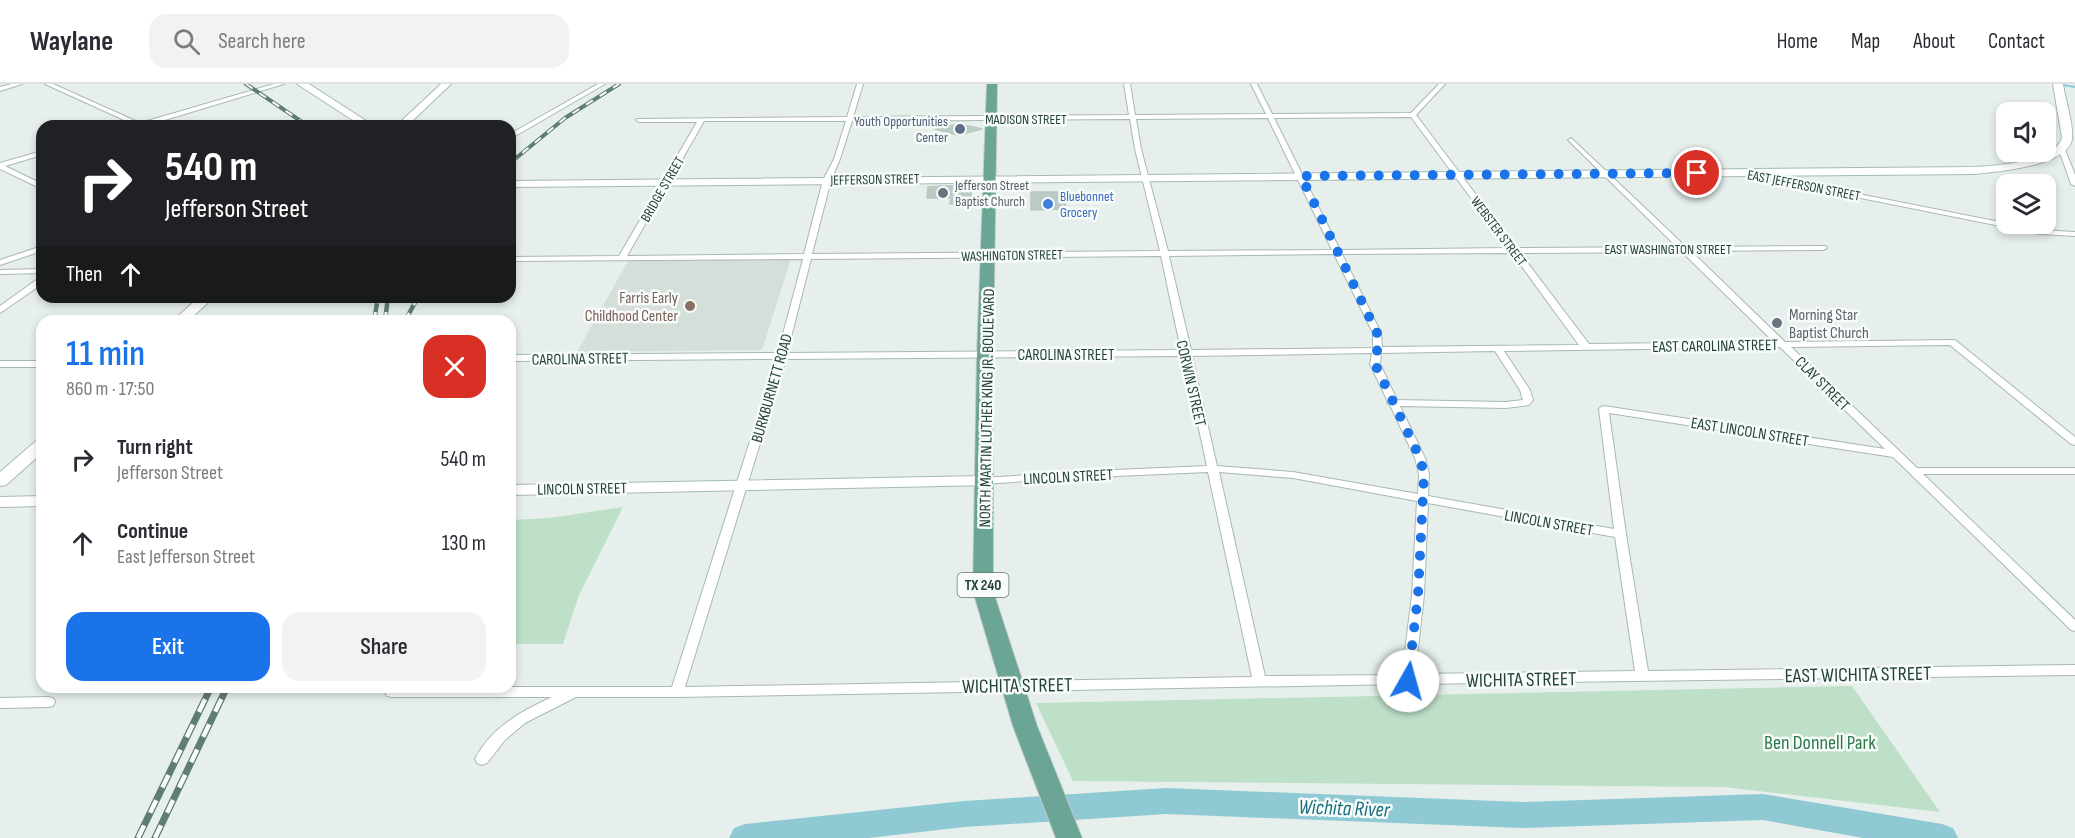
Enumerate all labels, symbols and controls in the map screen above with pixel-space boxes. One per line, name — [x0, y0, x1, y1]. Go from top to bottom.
search box — [149, 14, 569, 68]
text: Waylane — [30, 25, 113, 58]
icon: search — [170, 25, 203, 58]
text: Search here — [218, 28, 306, 55]
text: Home — [1777, 29, 1818, 54]
text: Map — [1851, 29, 1880, 54]
text: About — [1913, 29, 1955, 54]
text: Contact — [1988, 29, 2045, 54]
map controls — [1996, 102, 2056, 234]
button: sound — [1996, 102, 2056, 162]
street label: MADISON STREET — [985, 111, 1067, 128]
place label: Youth Opportunities Center — [854, 113, 948, 146]
marker: Youth Opportunities Center — [953, 122, 967, 136]
text: 540 m — [165, 142, 257, 193]
icon: right — [66, 144, 144, 222]
pin — [1671, 147, 1722, 198]
street label: BRIDGE STREET — [637, 153, 688, 225]
icon: arrive — [1680, 156, 1713, 189]
street label: EAST JEFFERSON STREET — [1746, 166, 1862, 205]
street label: JEFFERSON STREET — [829, 170, 920, 189]
button: layers — [1996, 174, 2056, 234]
place label: Jefferson Street Baptist Church — [954, 177, 1029, 210]
marker: Jefferson Street Baptist Church — [936, 186, 950, 200]
place label: Bluebonnet Grocery — [1060, 188, 1114, 221]
text: Jefferson Street — [165, 193, 308, 225]
street label: WEBSTER STREET — [1467, 193, 1530, 270]
marker: Bluebonnet Grocery — [1041, 197, 1055, 211]
street label: EAST WASHINGTON STREET — [1604, 241, 1732, 258]
street label: WASHINGTON STREET — [961, 246, 1063, 265]
icon: ahead — [114, 258, 147, 291]
text: Then — [66, 261, 102, 288]
street label: NORTH MARTIN LUTHER KING JR. BOULEVARD — [976, 288, 999, 528]
place label: Farris Early Childhood Center — [585, 289, 678, 326]
marker: Farris Early Childhood Center — [683, 299, 697, 313]
place label: Morning Star Baptist Church — [1789, 306, 1869, 343]
marker: Morning Star Baptist Church — [1770, 316, 1784, 330]
street label: BURKBURNETT ROAD — [748, 332, 797, 445]
text: 11 min — [66, 333, 145, 376]
button: close — [423, 335, 486, 398]
street label: EAST CAROLINA STREET — [1652, 336, 1779, 357]
street label: CORWIN STREET — [1171, 339, 1210, 429]
street label: CAROLINA STREET — [1018, 346, 1115, 365]
street label: CAROLINA STREET — [531, 349, 629, 370]
street label: CLAY STREET — [1791, 353, 1854, 416]
text: 860 m · 17:50 — [66, 377, 154, 401]
street label: EAST LINCOLN STREET — [1690, 414, 1810, 451]
text: Turn right — [117, 434, 193, 461]
icon: right — [66, 443, 99, 476]
text: 540 m — [440, 446, 486, 473]
text: Jefferson Street — [117, 461, 223, 485]
street label: LINCOLN STREET — [1023, 466, 1114, 489]
street label: LINCOLN STREET — [537, 479, 628, 500]
street label: LINCOLN STREET — [1503, 506, 1595, 541]
text: Continue — [117, 518, 188, 545]
icon: ahead — [66, 527, 99, 560]
text: 130 m — [442, 530, 486, 557]
text: East Jefferson Street — [117, 545, 255, 569]
road number: TX 240 — [958, 573, 1008, 597]
button: Exit — [66, 612, 270, 681]
button: Share — [282, 612, 486, 681]
position arrow — [1376, 649, 1440, 713]
street label: EAST WICHITA STREET — [1784, 662, 1932, 688]
street label: WICHITA STREET — [1466, 667, 1576, 693]
street label: WICHITA STREET — [962, 673, 1072, 699]
park label: Ben Donnell Park — [1764, 731, 1876, 755]
water label: Wichita River — [1298, 794, 1391, 823]

